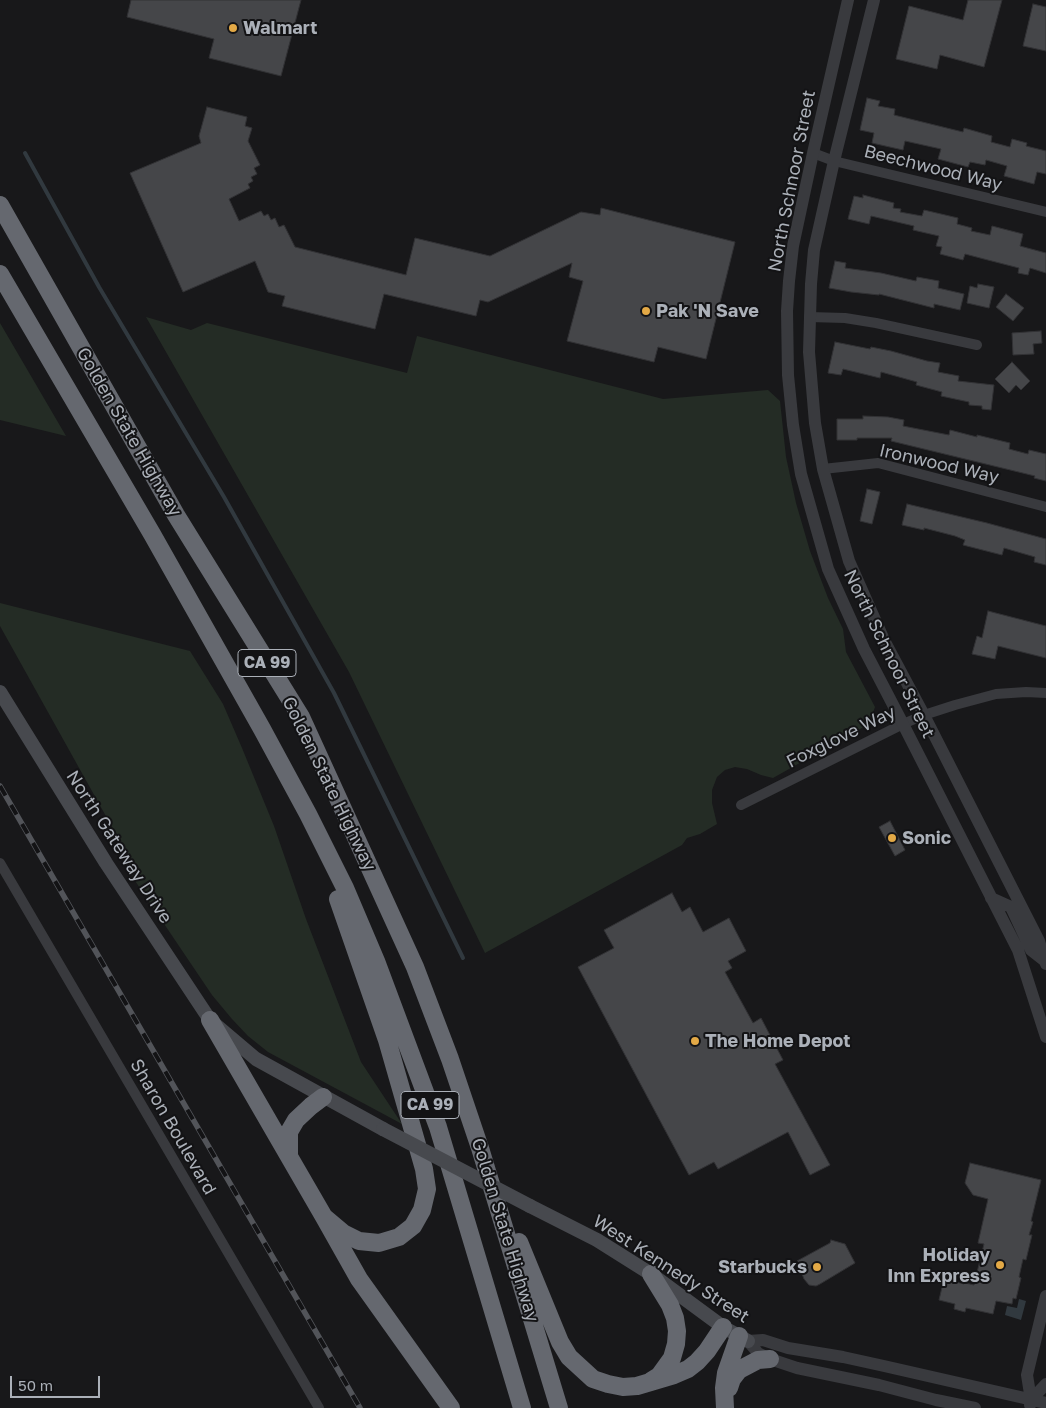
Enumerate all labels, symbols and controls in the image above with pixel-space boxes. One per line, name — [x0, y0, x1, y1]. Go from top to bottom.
place label: Walmart — [243, 17, 317, 39]
marker: Walmart — [227, 22, 239, 34]
street label: North Schnoor Street — [764, 88, 820, 274]
street label: Beechwood Way — [862, 140, 1004, 196]
place label: Pak 'N Save — [656, 300, 759, 322]
marker: Pak 'N Save — [640, 305, 652, 317]
street label: Golden State Highway — [72, 344, 186, 520]
street label: Ironwood Way — [877, 440, 1001, 488]
street label: North Schnoor Street — [839, 566, 939, 742]
road number: CA 99 — [238, 650, 296, 676]
street label: Golden State Highway — [277, 693, 381, 875]
street label: Foxglove Way — [783, 701, 899, 773]
street label: North Gateway Drive — [61, 766, 177, 928]
place label: Sonic — [902, 827, 951, 849]
marker: Sonic — [886, 832, 898, 844]
place label: The Home Depot — [705, 1030, 851, 1052]
marker: The Home Depot — [689, 1035, 701, 1047]
street label: Sharon Boulevard — [125, 1055, 221, 1199]
road number: CA 99 — [401, 1092, 459, 1118]
street label: Golden State Highway — [467, 1135, 543, 1325]
street label: West Kennedy Street — [589, 1210, 753, 1328]
place label: Holiday Inn Express — [887, 1244, 990, 1286]
place label: Starbucks — [718, 1256, 807, 1278]
marker: Holiday Inn Express — [994, 1259, 1006, 1271]
marker: Starbucks — [811, 1261, 823, 1273]
scale bar — [12, 1366, 102, 1398]
text: 50 m — [18, 1376, 53, 1394]

